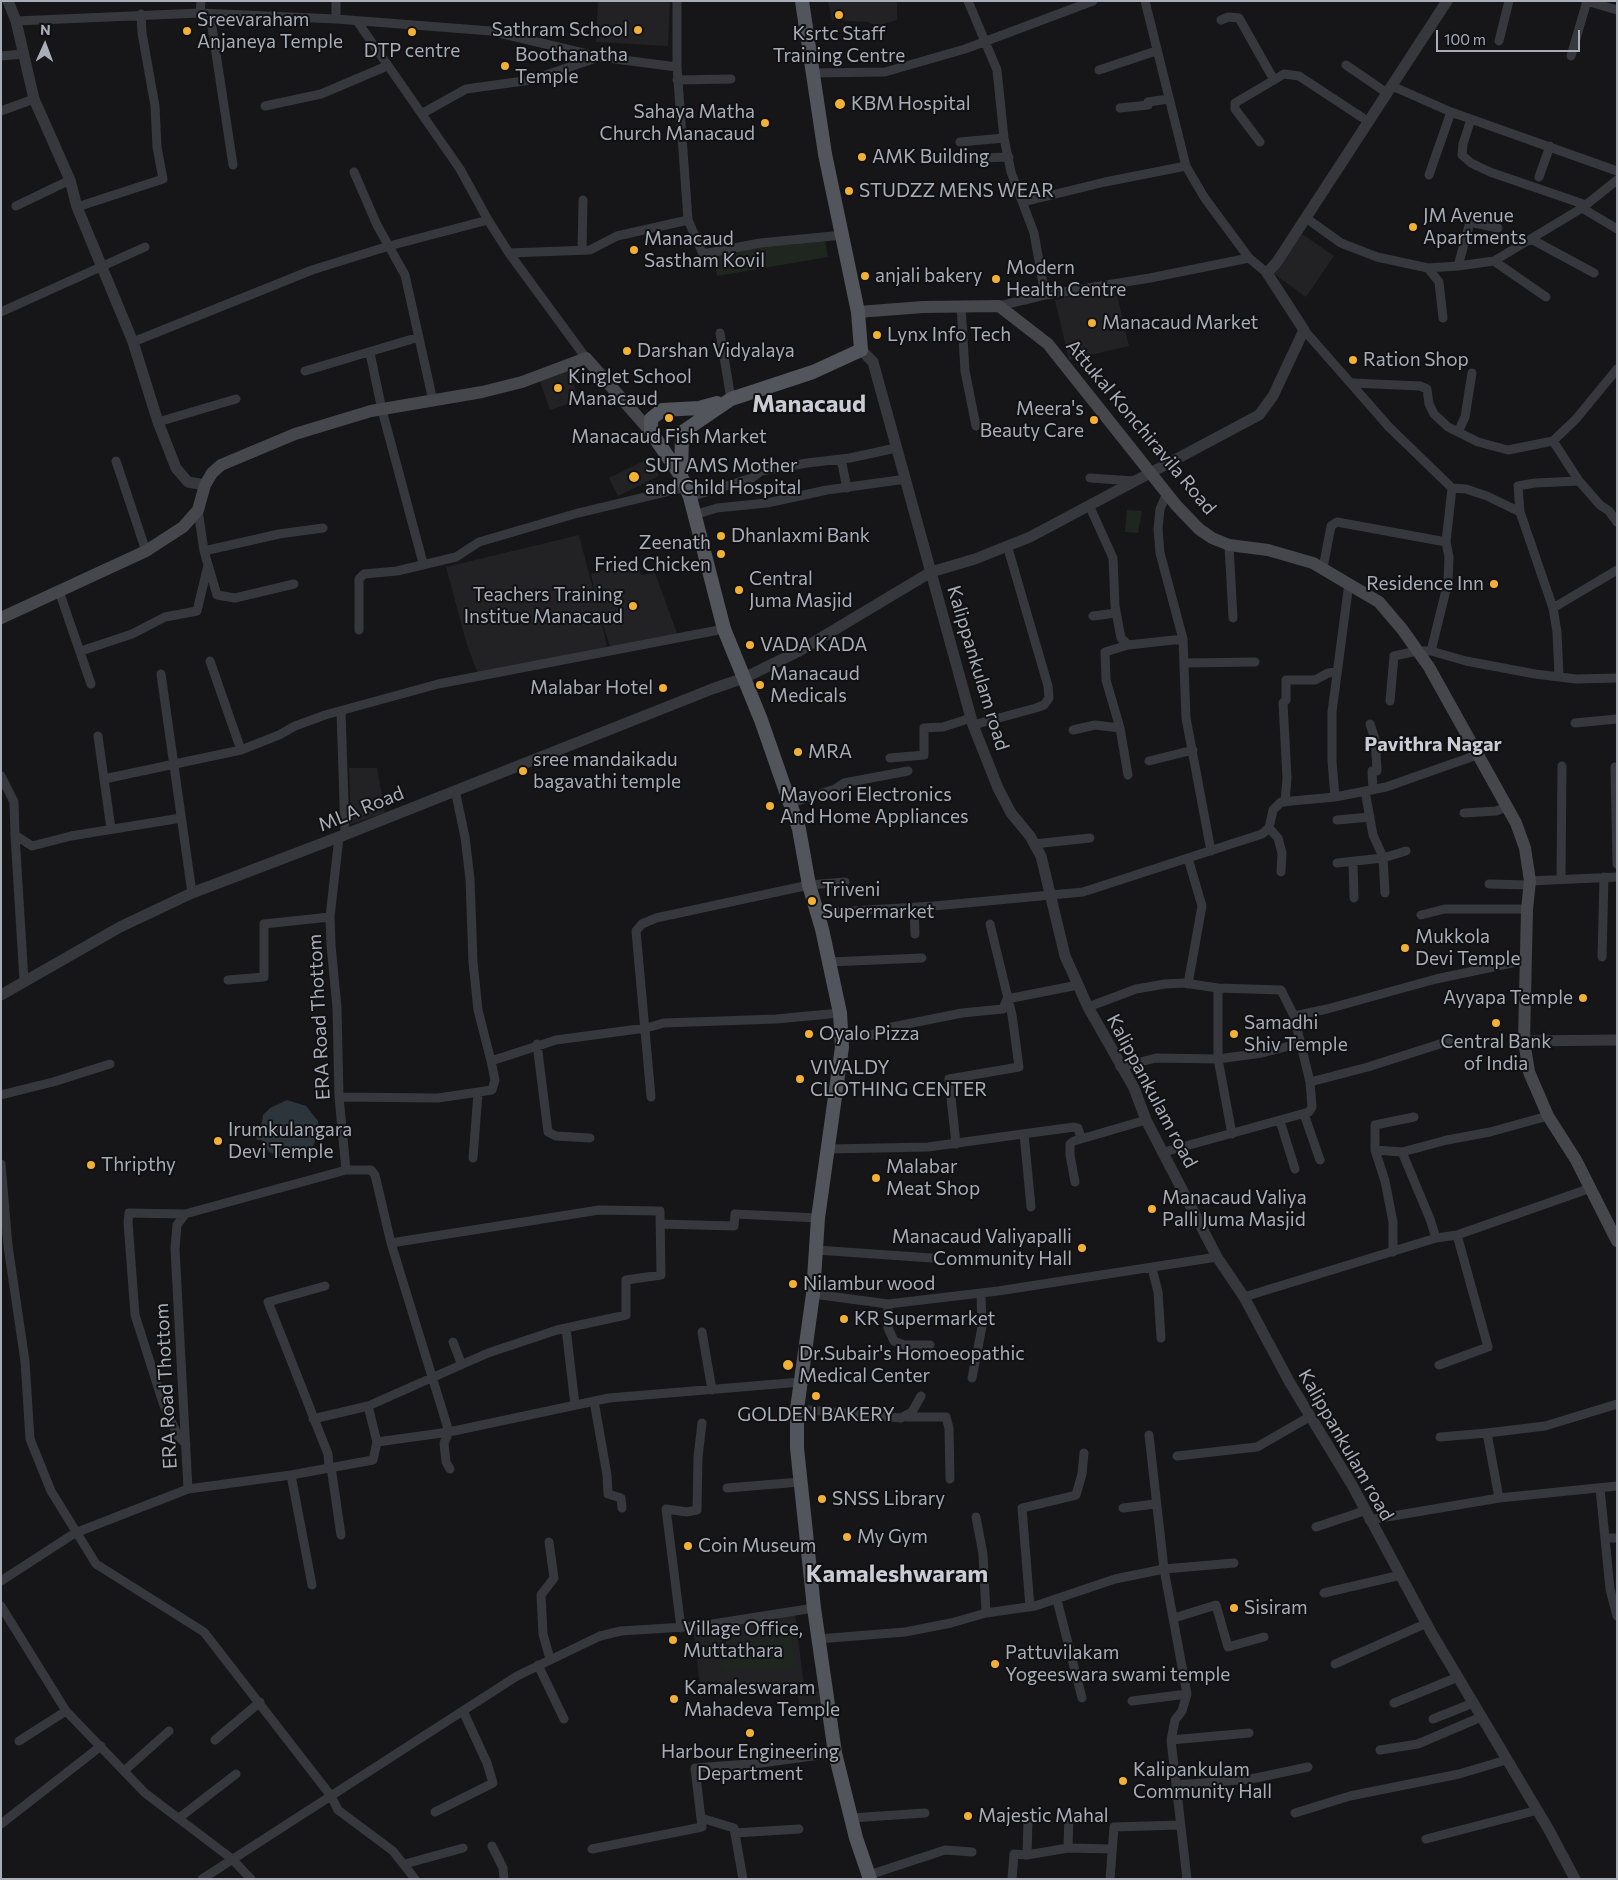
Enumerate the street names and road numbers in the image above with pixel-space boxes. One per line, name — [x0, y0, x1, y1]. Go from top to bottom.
street label: Attukal Konchiravila Road — [1061, 335, 1221, 519]
street label: Kalippankulam road — [942, 583, 1014, 753]
street label: MLA Road — [315, 782, 407, 836]
street label: ERA Road Thottom — [303, 933, 335, 1101]
street label: Kalippankulam road — [1102, 1010, 1202, 1172]
street label: ERA Road Thottom — [150, 1302, 182, 1470]
street label: Kalippankulam road — [1293, 1365, 1399, 1525]

